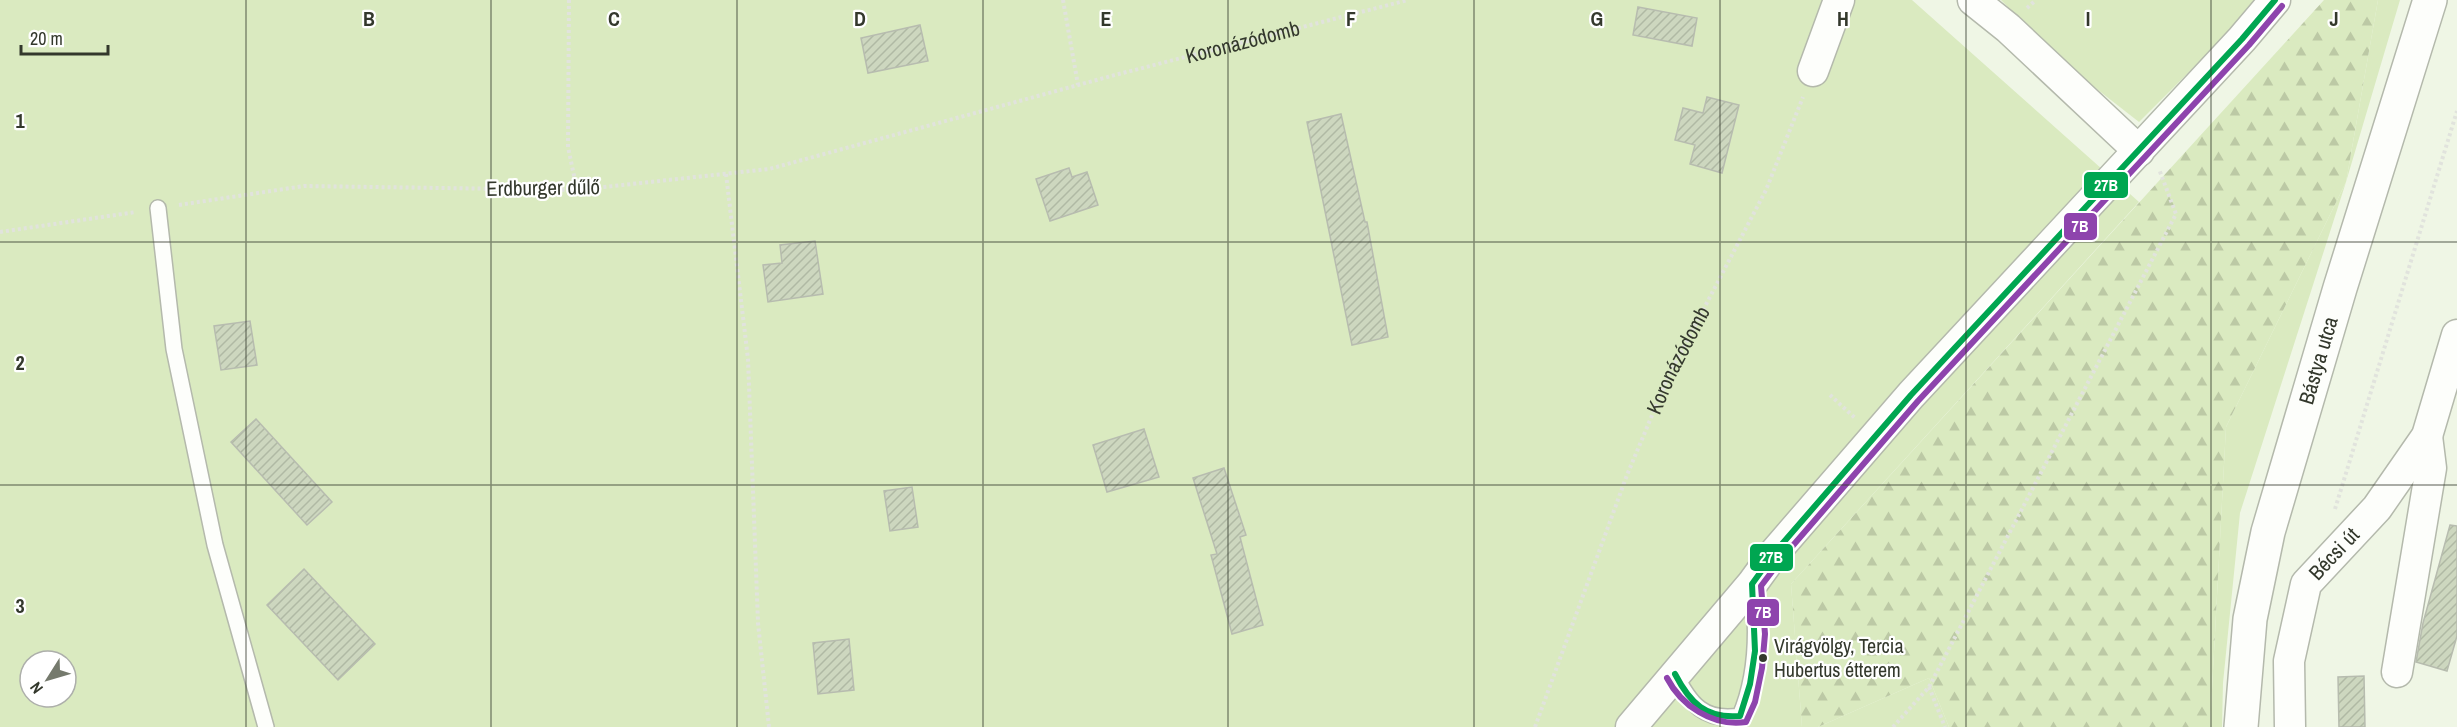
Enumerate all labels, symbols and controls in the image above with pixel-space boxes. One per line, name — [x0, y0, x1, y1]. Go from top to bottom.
text: B — [363, 5, 375, 32]
text: C — [608, 5, 620, 32]
text: D — [854, 5, 866, 32]
text: E — [1101, 5, 1112, 32]
text: F — [1346, 5, 1356, 32]
text: G — [1591, 5, 1603, 32]
text: H — [1837, 5, 1849, 32]
text: I — [2086, 5, 2090, 32]
text: J — [2329, 5, 2339, 32]
street label: Koronázódomb — [1182, 13, 1303, 70]
scale bar — [21, 18, 108, 56]
text: 20 m — [30, 26, 63, 51]
text: 1 — [15, 107, 25, 134]
line badge: 27B — [2083, 171, 2129, 199]
street label: Erdburger dűlő — [486, 172, 600, 203]
text: 27B — [2094, 174, 2118, 196]
line badge: 7B — [2063, 212, 2098, 241]
text: 7B — [2072, 215, 2088, 237]
street label: Koronázódomb — [1639, 301, 1717, 418]
street label: Bástya utca — [2291, 313, 2345, 408]
text: 2 — [15, 349, 25, 376]
street label: Bécsi út — [2302, 521, 2366, 586]
line badge: 27B — [1749, 543, 1794, 572]
text: 27B — [1759, 546, 1783, 568]
text: 3 — [15, 592, 25, 619]
line badge: 7B — [1746, 598, 1780, 627]
text: 7B — [1755, 601, 1771, 623]
place label: Virágvölgy, Tercia Hubertus étterem — [1774, 632, 1904, 683]
north arrow — [18, 649, 78, 709]
marker: Virágvölgy, Tercia Hubertus étterem — [1757, 652, 1769, 664]
text: N — [24, 678, 48, 698]

